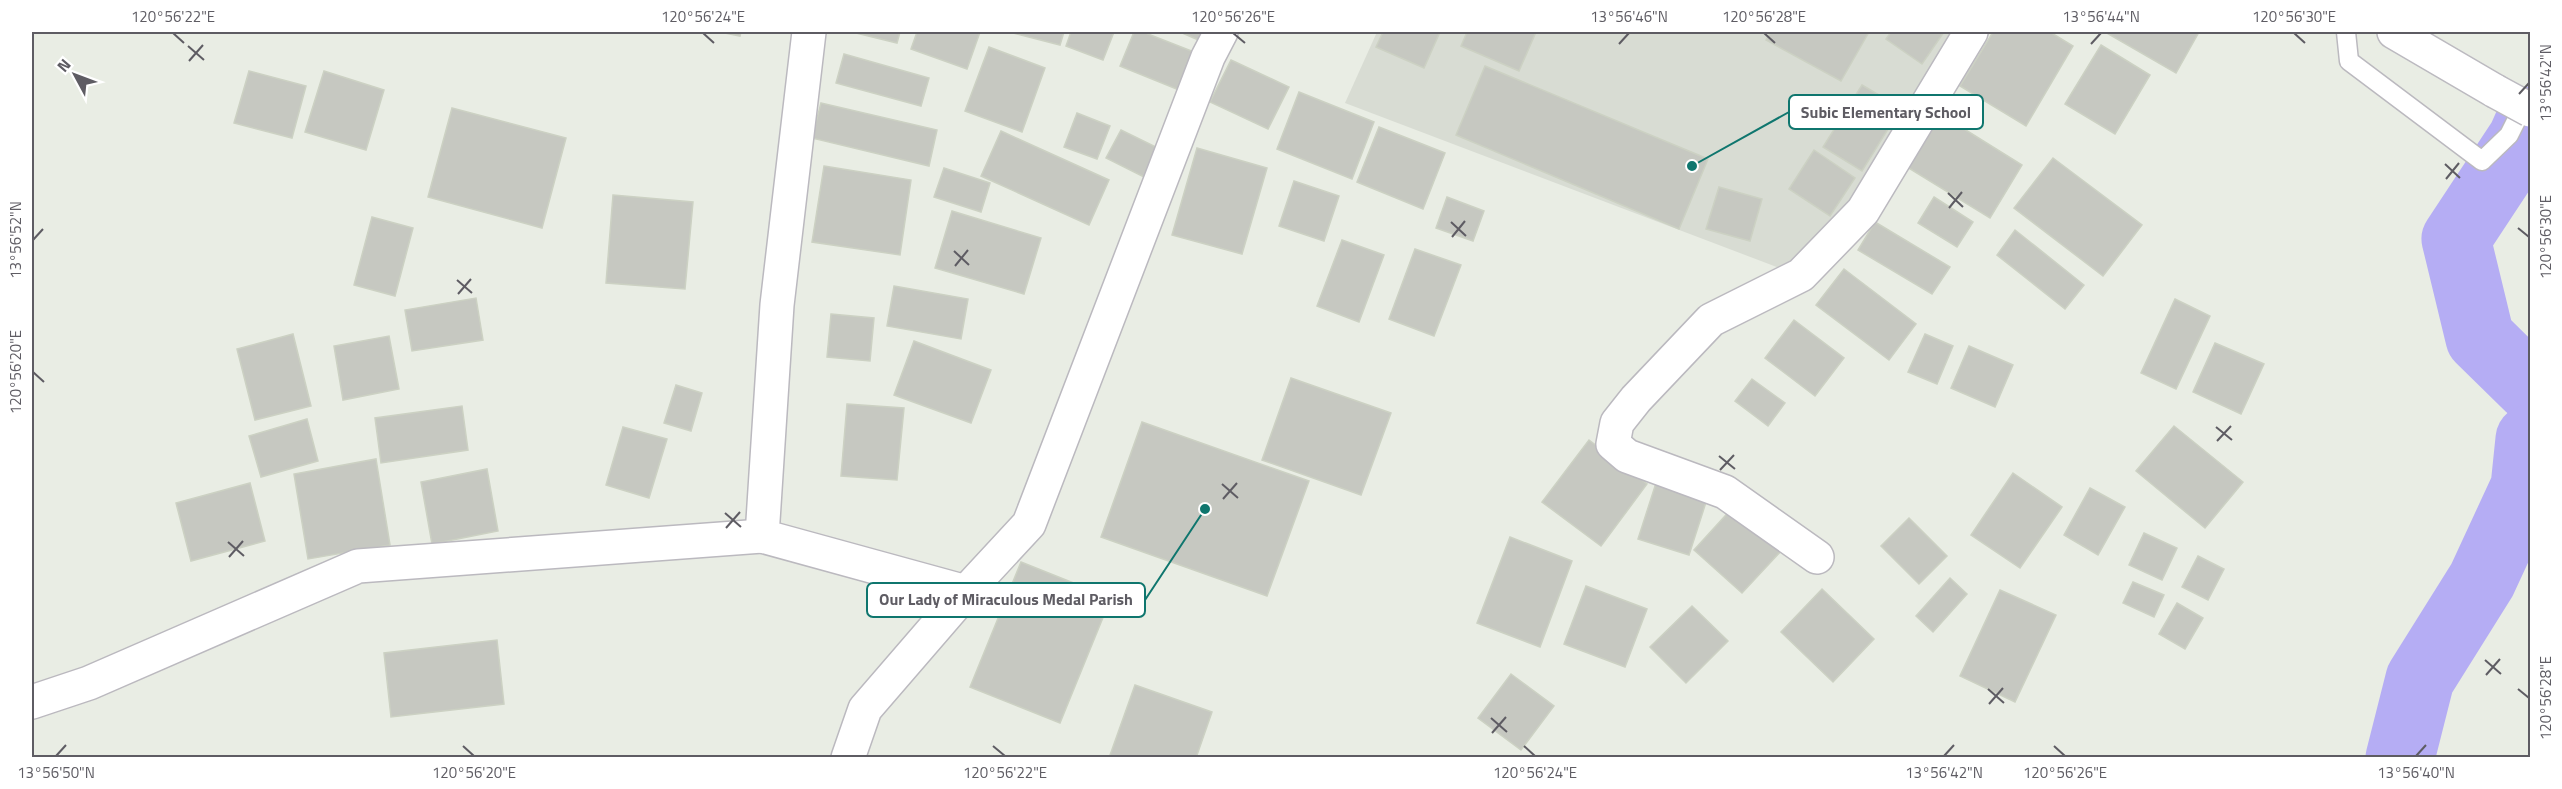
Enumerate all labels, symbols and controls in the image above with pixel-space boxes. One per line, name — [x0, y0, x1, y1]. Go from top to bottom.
text: 120°56'22"E — [131, 5, 215, 28]
text: 120°56'24"E — [661, 5, 745, 28]
text: 120°56'26"E — [1191, 5, 1275, 28]
text: 13°56'46"N — [1590, 5, 1668, 28]
text: 120°56'28"E — [1722, 5, 1806, 28]
text: 13°56'44"N — [2062, 5, 2140, 28]
text: 120°56'30"E — [2252, 5, 2336, 28]
text: 13°56'42"N — [2534, 44, 2557, 122]
north arrow — [45, 45, 105, 105]
text: N — [51, 53, 76, 77]
callout: Subic Elementary School — [1789, 95, 1983, 129]
text: Subic Elementary School — [1801, 100, 1971, 124]
text: 120°56'30"E — [2534, 195, 2557, 279]
text: 13°56'52"N — [4, 201, 27, 279]
text: 120°56'20"E — [4, 330, 27, 414]
callout: Our Lady of Miraculous Medal Parish — [867, 583, 1145, 617]
text: Our Lady of Miraculous Medal Parish — [879, 587, 1133, 611]
text: 120°56'28"E — [2534, 656, 2557, 740]
text: 13°56'50"N — [17, 761, 95, 784]
text: 120°56'20"E — [432, 761, 516, 784]
text: 120°56'22"E — [963, 761, 1047, 784]
text: 120°56'24"E — [1493, 761, 1577, 784]
text: 13°56'42"N — [1905, 761, 1983, 784]
text: 120°56'26"E — [2023, 761, 2107, 784]
text: 13°56'40"N — [2377, 761, 2455, 784]

